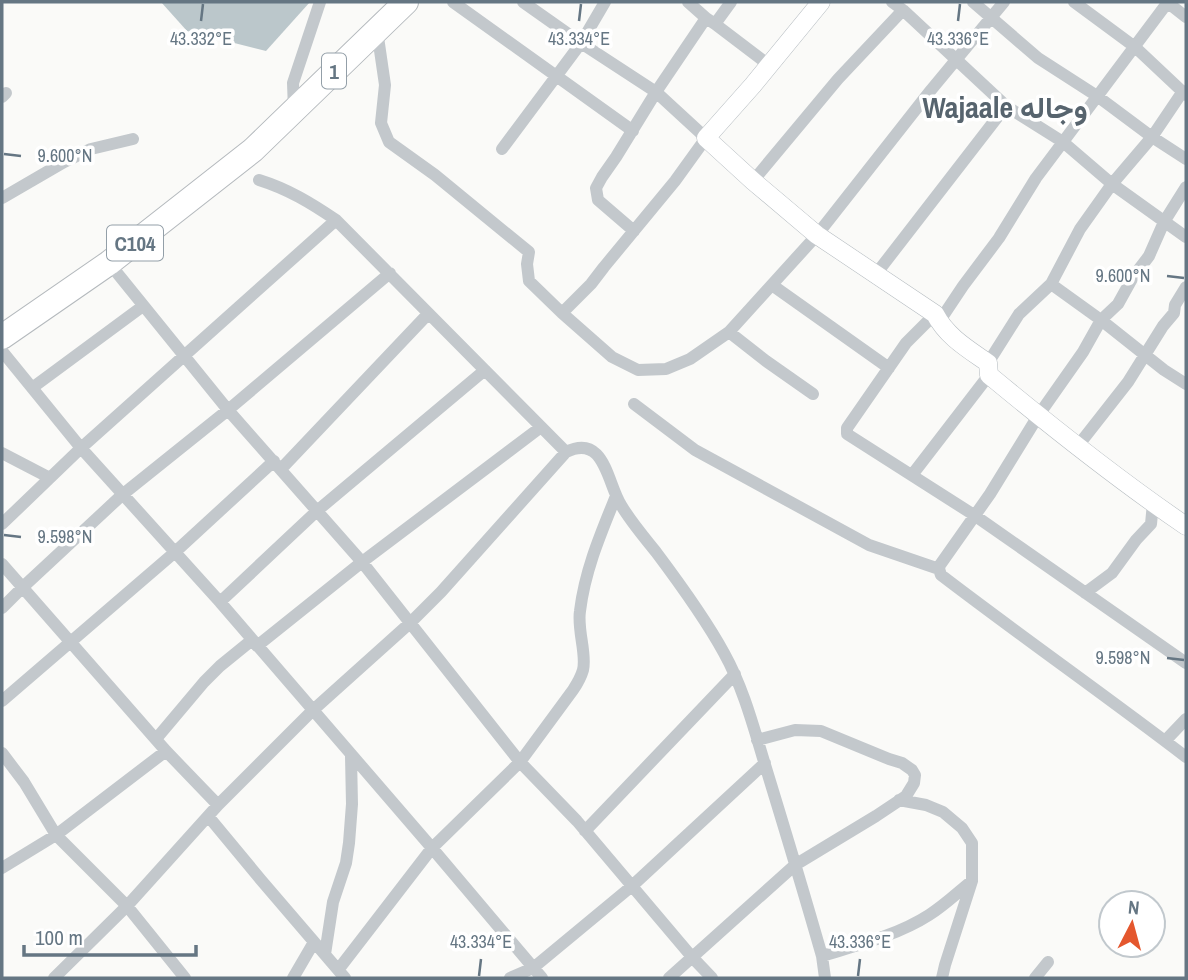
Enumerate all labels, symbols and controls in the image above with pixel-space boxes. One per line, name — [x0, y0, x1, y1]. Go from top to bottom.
text: 43.332°E — [170, 26, 232, 51]
text: 43.334°E — [548, 26, 610, 51]
text: 43.336°E — [927, 26, 989, 51]
road number: 1 — [322, 54, 346, 88]
district label: Wajaale وجاله — [922, 87, 1088, 127]
text: 9.600°N — [38, 143, 92, 168]
road number: C104 — [107, 226, 163, 260]
text: 9.600°N — [1096, 263, 1150, 288]
text: 9.598°N — [38, 524, 92, 549]
text: 9.598°N — [1096, 645, 1150, 670]
north arrow — [1097, 889, 1167, 959]
text: N — [1127, 894, 1141, 921]
scale bar — [24, 914, 196, 958]
text: 100 m — [35, 923, 83, 952]
text: 43.334°E — [450, 929, 512, 954]
text: 43.336°E — [829, 929, 891, 954]

